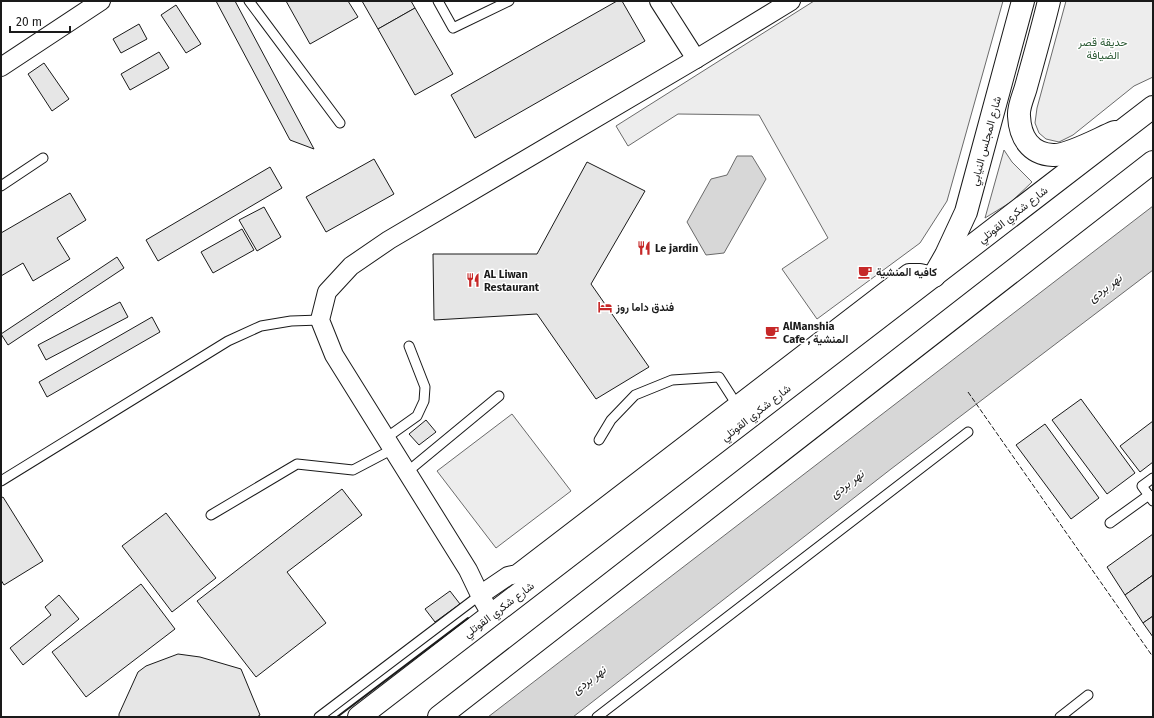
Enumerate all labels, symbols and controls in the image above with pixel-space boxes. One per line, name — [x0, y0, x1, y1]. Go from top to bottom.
scale bar — [10, 8, 70, 34]
text: 20 m — [16, 15, 42, 29]
park label: حديقة قصر الضيافة — [1077, 36, 1128, 62]
street label: شارع المجلس النيابي — [968, 94, 1007, 188]
street label: شارع شكري القوتلي — [976, 184, 1052, 249]
restaurant icon: Le jardin — [636, 240, 652, 256]
place label: Le jardin — [655, 242, 698, 255]
cafe icon: كافيه المنشية — [857, 264, 873, 280]
place label: كافيه المنشية — [876, 266, 937, 279]
place label: AL Liwan Restaurant — [483, 268, 540, 294]
water label: نهر بردى — [1085, 270, 1126, 306]
restaurant icon: AL Liwan Restaurant — [465, 272, 481, 288]
hotel icon: فندق داما روز — [597, 299, 613, 315]
place label: فندق داما روز — [615, 301, 674, 314]
place label: AlManshia Cafe , المنشية — [782, 320, 848, 346]
cafe icon: AlManshia Cafe , المنشية — [764, 324, 780, 340]
street label: شارع شكري القوتلي — [719, 382, 795, 447]
water label: نهر بردى — [827, 466, 868, 502]
street label: شارع شكري القوتلي — [461, 579, 539, 643]
water label: نهر بردى — [569, 662, 610, 698]

